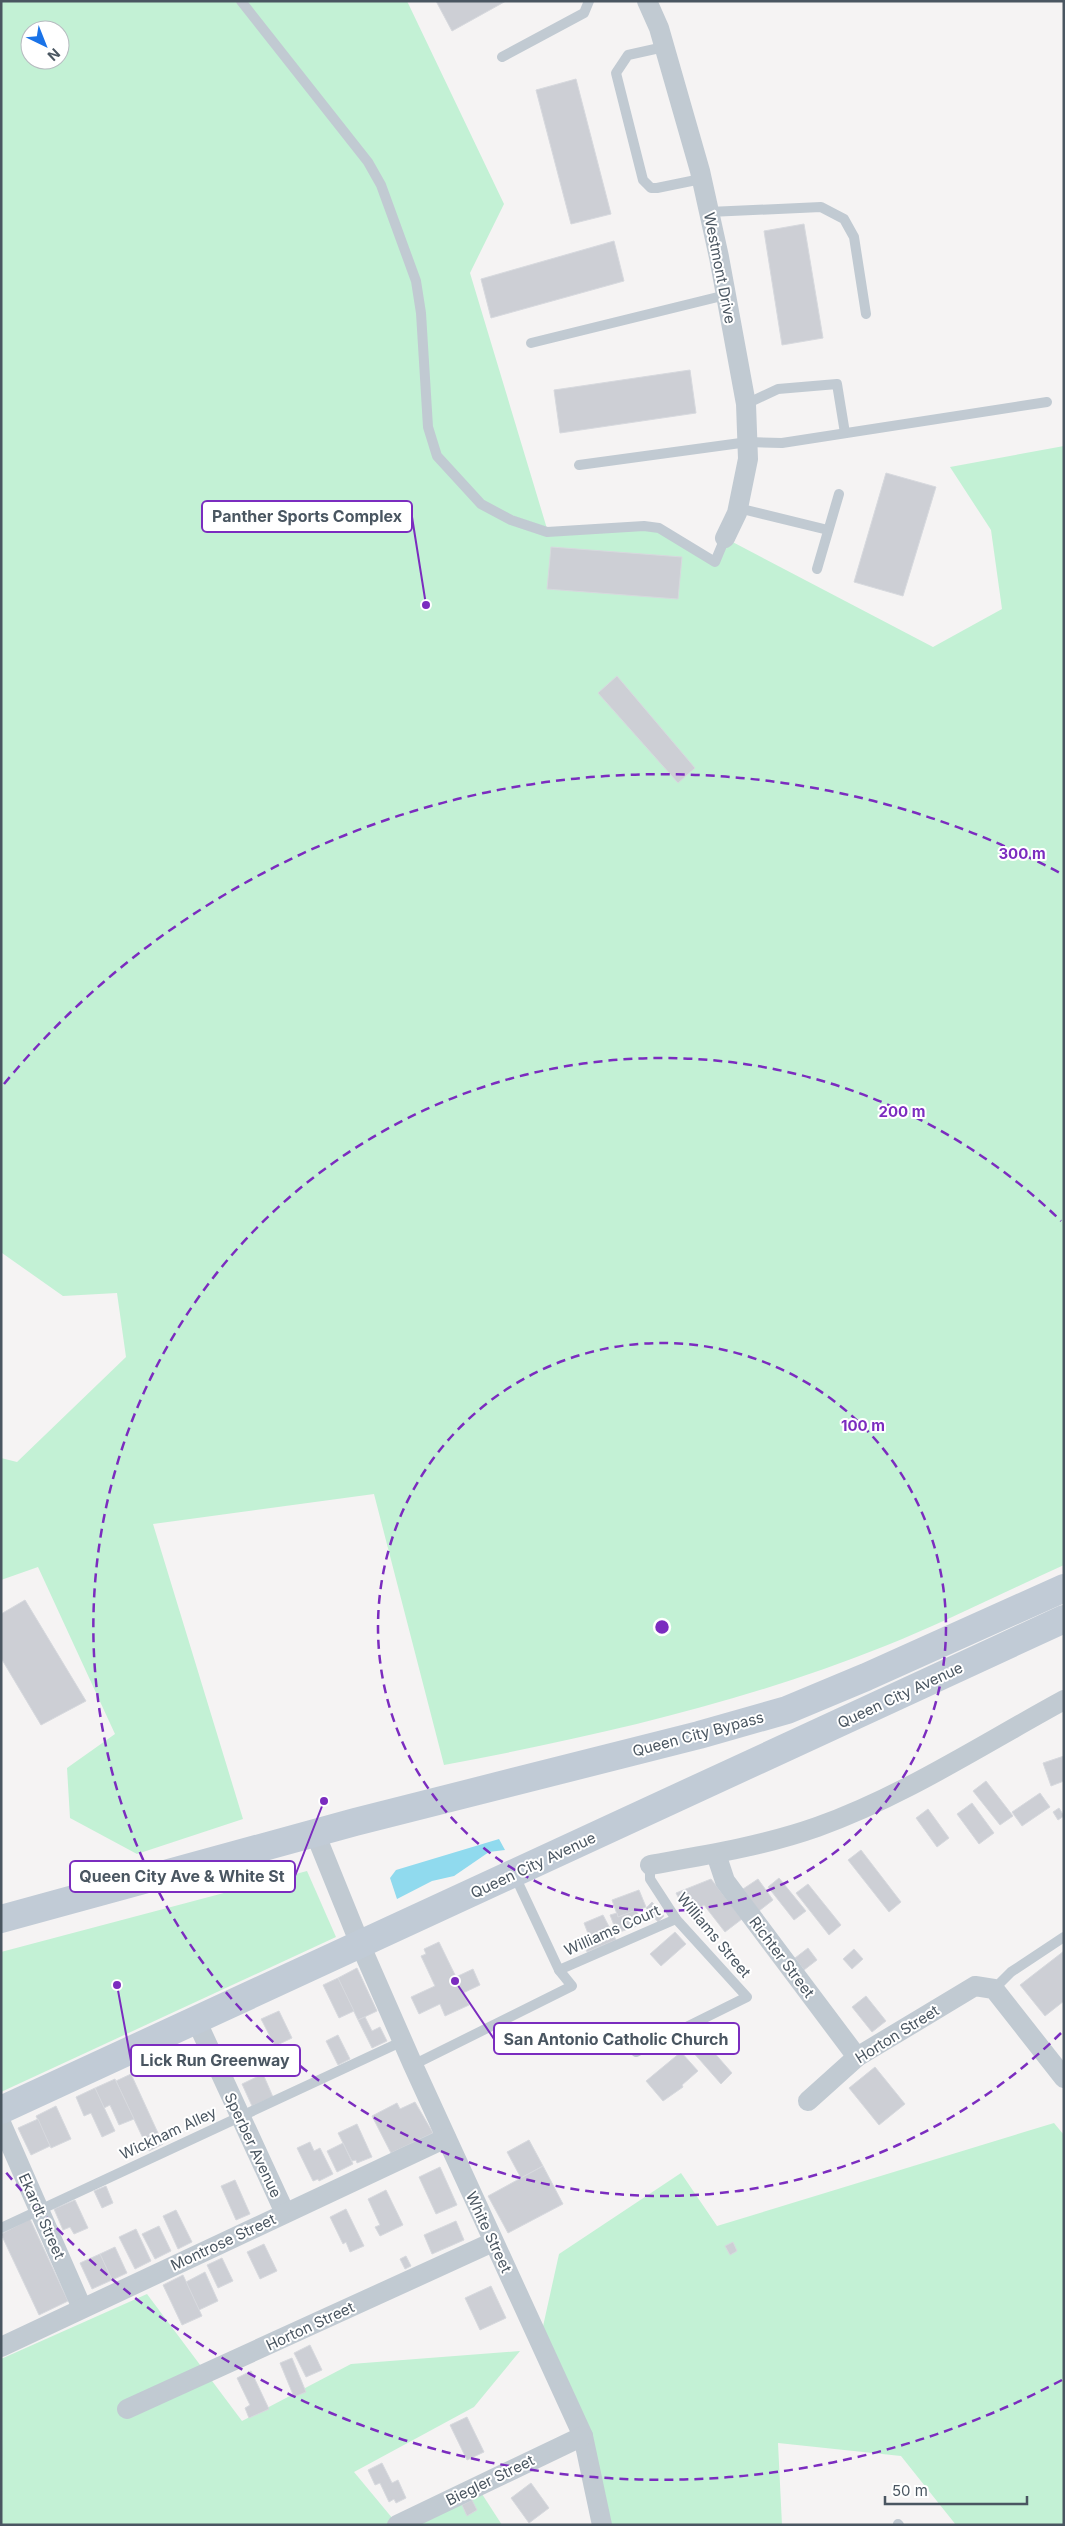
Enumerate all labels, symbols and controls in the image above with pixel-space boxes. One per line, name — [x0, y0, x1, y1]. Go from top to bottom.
north arrow — [20, 20, 70, 70]
text: N — [45, 45, 64, 65]
street label: Westmont Drive — [700, 211, 740, 325]
callout: Panther Sports Complex — [202, 501, 412, 532]
text: Panther Sports Complex — [212, 506, 402, 526]
text: 300 m — [998, 844, 1046, 863]
text: 200 m — [879, 1102, 925, 1121]
text: 100 m — [841, 1416, 885, 1435]
centre of rings — [653, 1618, 671, 1636]
street label: Queen City Avenue — [834, 1658, 966, 1732]
street label: Queen City Bypass — [630, 1707, 766, 1761]
street label: Queen City Avenue — [467, 1828, 599, 1902]
callout: Queen City Ave & White St — [70, 1861, 295, 1892]
text: Queen City Ave & White St — [79, 1866, 285, 1886]
street label: Williams Street — [673, 1889, 755, 1982]
street label: Williams Court — [561, 1900, 663, 1960]
street label: Richter Street — [745, 1913, 819, 2001]
street label: Horton Street — [852, 2001, 942, 2067]
callout: San Antonio Catholic Church — [494, 2023, 739, 2054]
text: San Antonio Catholic Church — [504, 2029, 728, 2049]
callout: Lick Run Greenway — [131, 2045, 300, 2076]
text: Lick Run Greenway — [140, 2050, 290, 2070]
street label: Sperber Avenue — [220, 2089, 286, 2201]
street label: Wickham Alley — [117, 2102, 220, 2164]
street label: Ekardt Street — [15, 2170, 69, 2262]
street label: White Street — [462, 2188, 516, 2276]
street label: Montrose Street — [167, 2209, 279, 2275]
street label: Horton Street — [263, 2297, 357, 2355]
street label: Biegler Street — [443, 2450, 537, 2510]
scale bar — [885, 2474, 1028, 2506]
text: 50 m — [892, 2481, 928, 2500]

